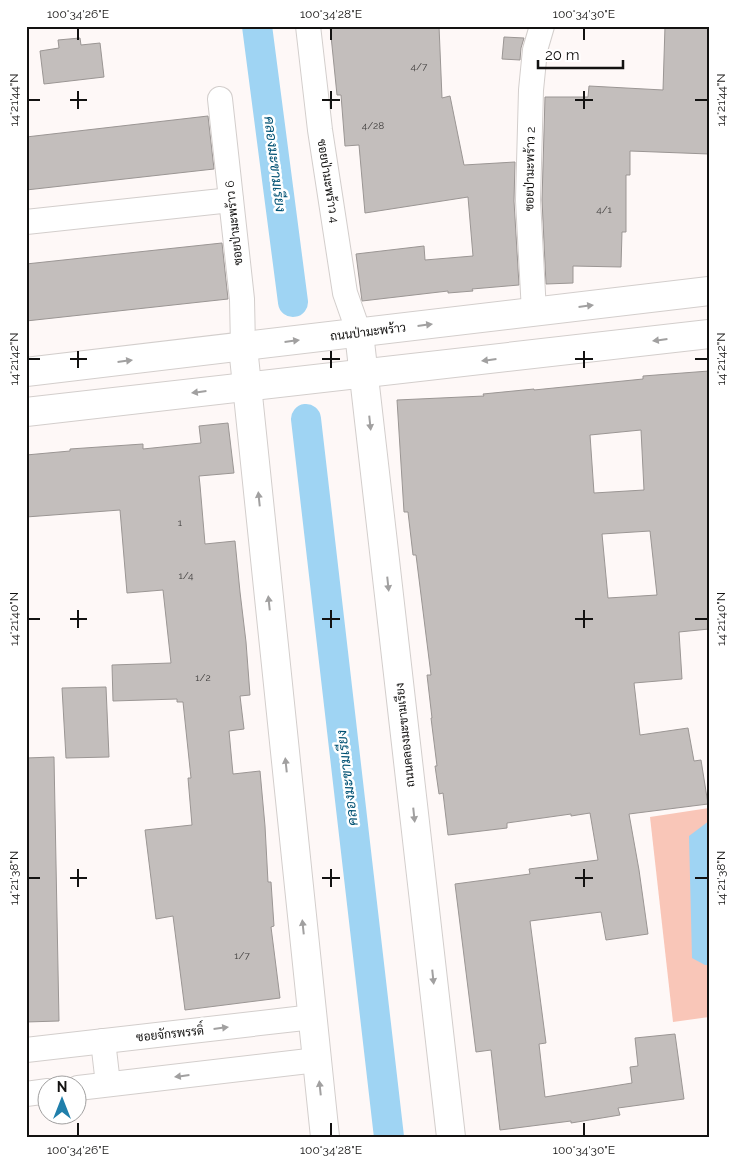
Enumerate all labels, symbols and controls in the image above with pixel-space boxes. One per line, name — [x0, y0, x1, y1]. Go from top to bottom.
text: 100°34'26"E — [47, 7, 109, 21]
text: 100°34'28"E — [300, 7, 362, 21]
text: 100°34'30"E — [553, 7, 615, 21]
scale bar — [538, 38, 622, 70]
text: 20 m — [545, 46, 580, 64]
house number: 4/7 — [411, 61, 428, 72]
text: 14°21'44"N — [7, 73, 21, 127]
text: 14°21'44"N — [714, 73, 728, 127]
water label: คลองมะขามเรียง — [261, 115, 290, 213]
house number: 4/28 — [362, 120, 384, 131]
street label: ซอยป่ามะพร้าว 2 — [522, 127, 538, 211]
street label: ซอยป่ามะพร้าว 4 — [314, 138, 342, 224]
street label: ซอยป่ามะพร้าว 6 — [223, 180, 245, 266]
house number: 4/1 — [596, 204, 613, 215]
one-way arrow — [578, 302, 594, 310]
street label: ถนนป่ามะพร้าว — [329, 320, 407, 344]
one-way arrow — [417, 321, 433, 329]
text: 14°21'42"N — [7, 333, 21, 385]
text: 14°21'42"N — [714, 333, 728, 385]
one-way arrow — [652, 336, 668, 344]
one-way arrow — [284, 337, 300, 345]
one-way arrow — [480, 356, 496, 364]
one-way arrow — [118, 357, 134, 365]
one-way arrow — [190, 388, 206, 396]
one-way arrow — [366, 415, 374, 431]
one-way arrow — [254, 491, 262, 507]
house number: 1 — [178, 517, 183, 528]
house number: 1/4 — [179, 570, 194, 581]
one-way arrow — [384, 576, 392, 592]
text: 14°21'40"N — [7, 592, 21, 646]
text: 14°21'40"N — [714, 592, 728, 646]
one-way arrow — [265, 595, 273, 611]
house number: 1/2 — [195, 672, 211, 683]
street label: ถนนคลองมะขามเรียง — [392, 682, 417, 788]
water label: คลองมะขามเรียง — [332, 729, 361, 827]
one-way arrow — [282, 757, 290, 773]
one-way arrow — [410, 807, 418, 823]
text: 14°21'38"N — [7, 851, 21, 905]
text: 14°21'38"N — [714, 851, 728, 905]
one-way arrow — [299, 918, 307, 934]
house number: 1/7 — [234, 950, 250, 961]
one-way arrow — [429, 969, 437, 985]
street label: ซอยจักรพรรดิ์ — [135, 1019, 205, 1045]
one-way arrow — [213, 1024, 229, 1032]
one-way arrow — [173, 1072, 189, 1080]
north arrow — [38, 1076, 88, 1126]
text: N — [57, 1079, 67, 1095]
one-way arrow — [316, 1080, 324, 1096]
text: 100°34'26"E — [47, 1143, 109, 1157]
text: 100°34'28"E — [300, 1143, 362, 1157]
text: 100°34'30"E — [553, 1143, 615, 1157]

